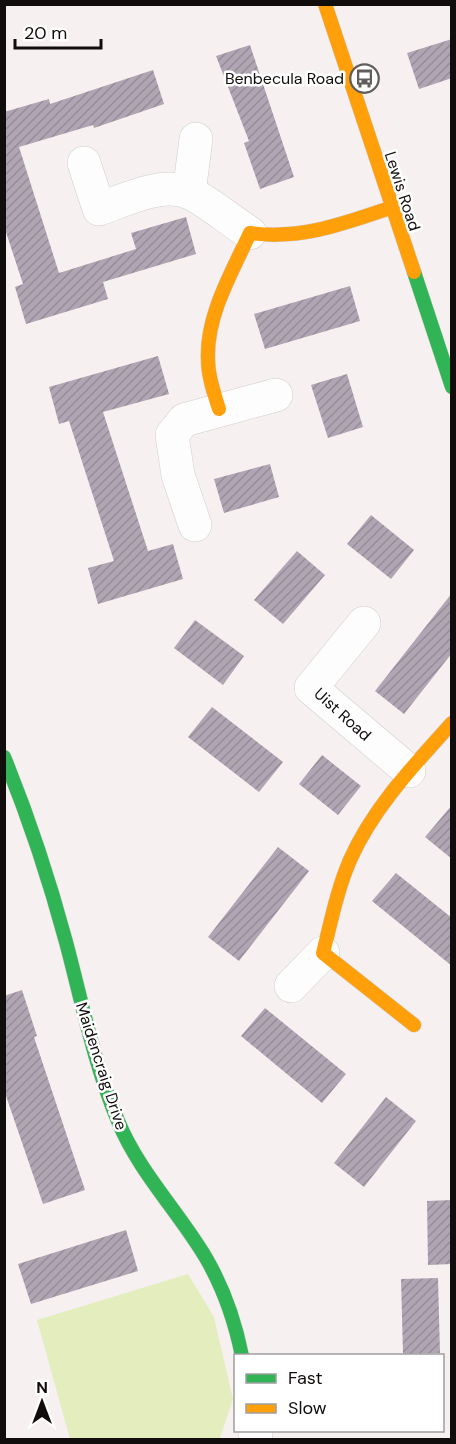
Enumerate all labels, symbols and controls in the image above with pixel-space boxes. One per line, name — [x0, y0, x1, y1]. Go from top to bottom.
scale bar — [15, 12, 100, 50]
text: 20 m — [24, 21, 67, 45]
bus stop icon: Benbecula Road — [349, 62, 381, 94]
place label: Benbecula Road — [225, 68, 344, 89]
street label: Lewis Road — [380, 149, 425, 234]
street label: Uist Road — [310, 683, 376, 746]
street label: Maidencraig Drive — [71, 1000, 132, 1133]
legend — [234, 1354, 444, 1432]
text: Fast — [288, 1366, 323, 1390]
north arrow — [12, 1372, 72, 1432]
text: N — [36, 1377, 48, 1398]
text: Slow — [288, 1396, 327, 1420]

